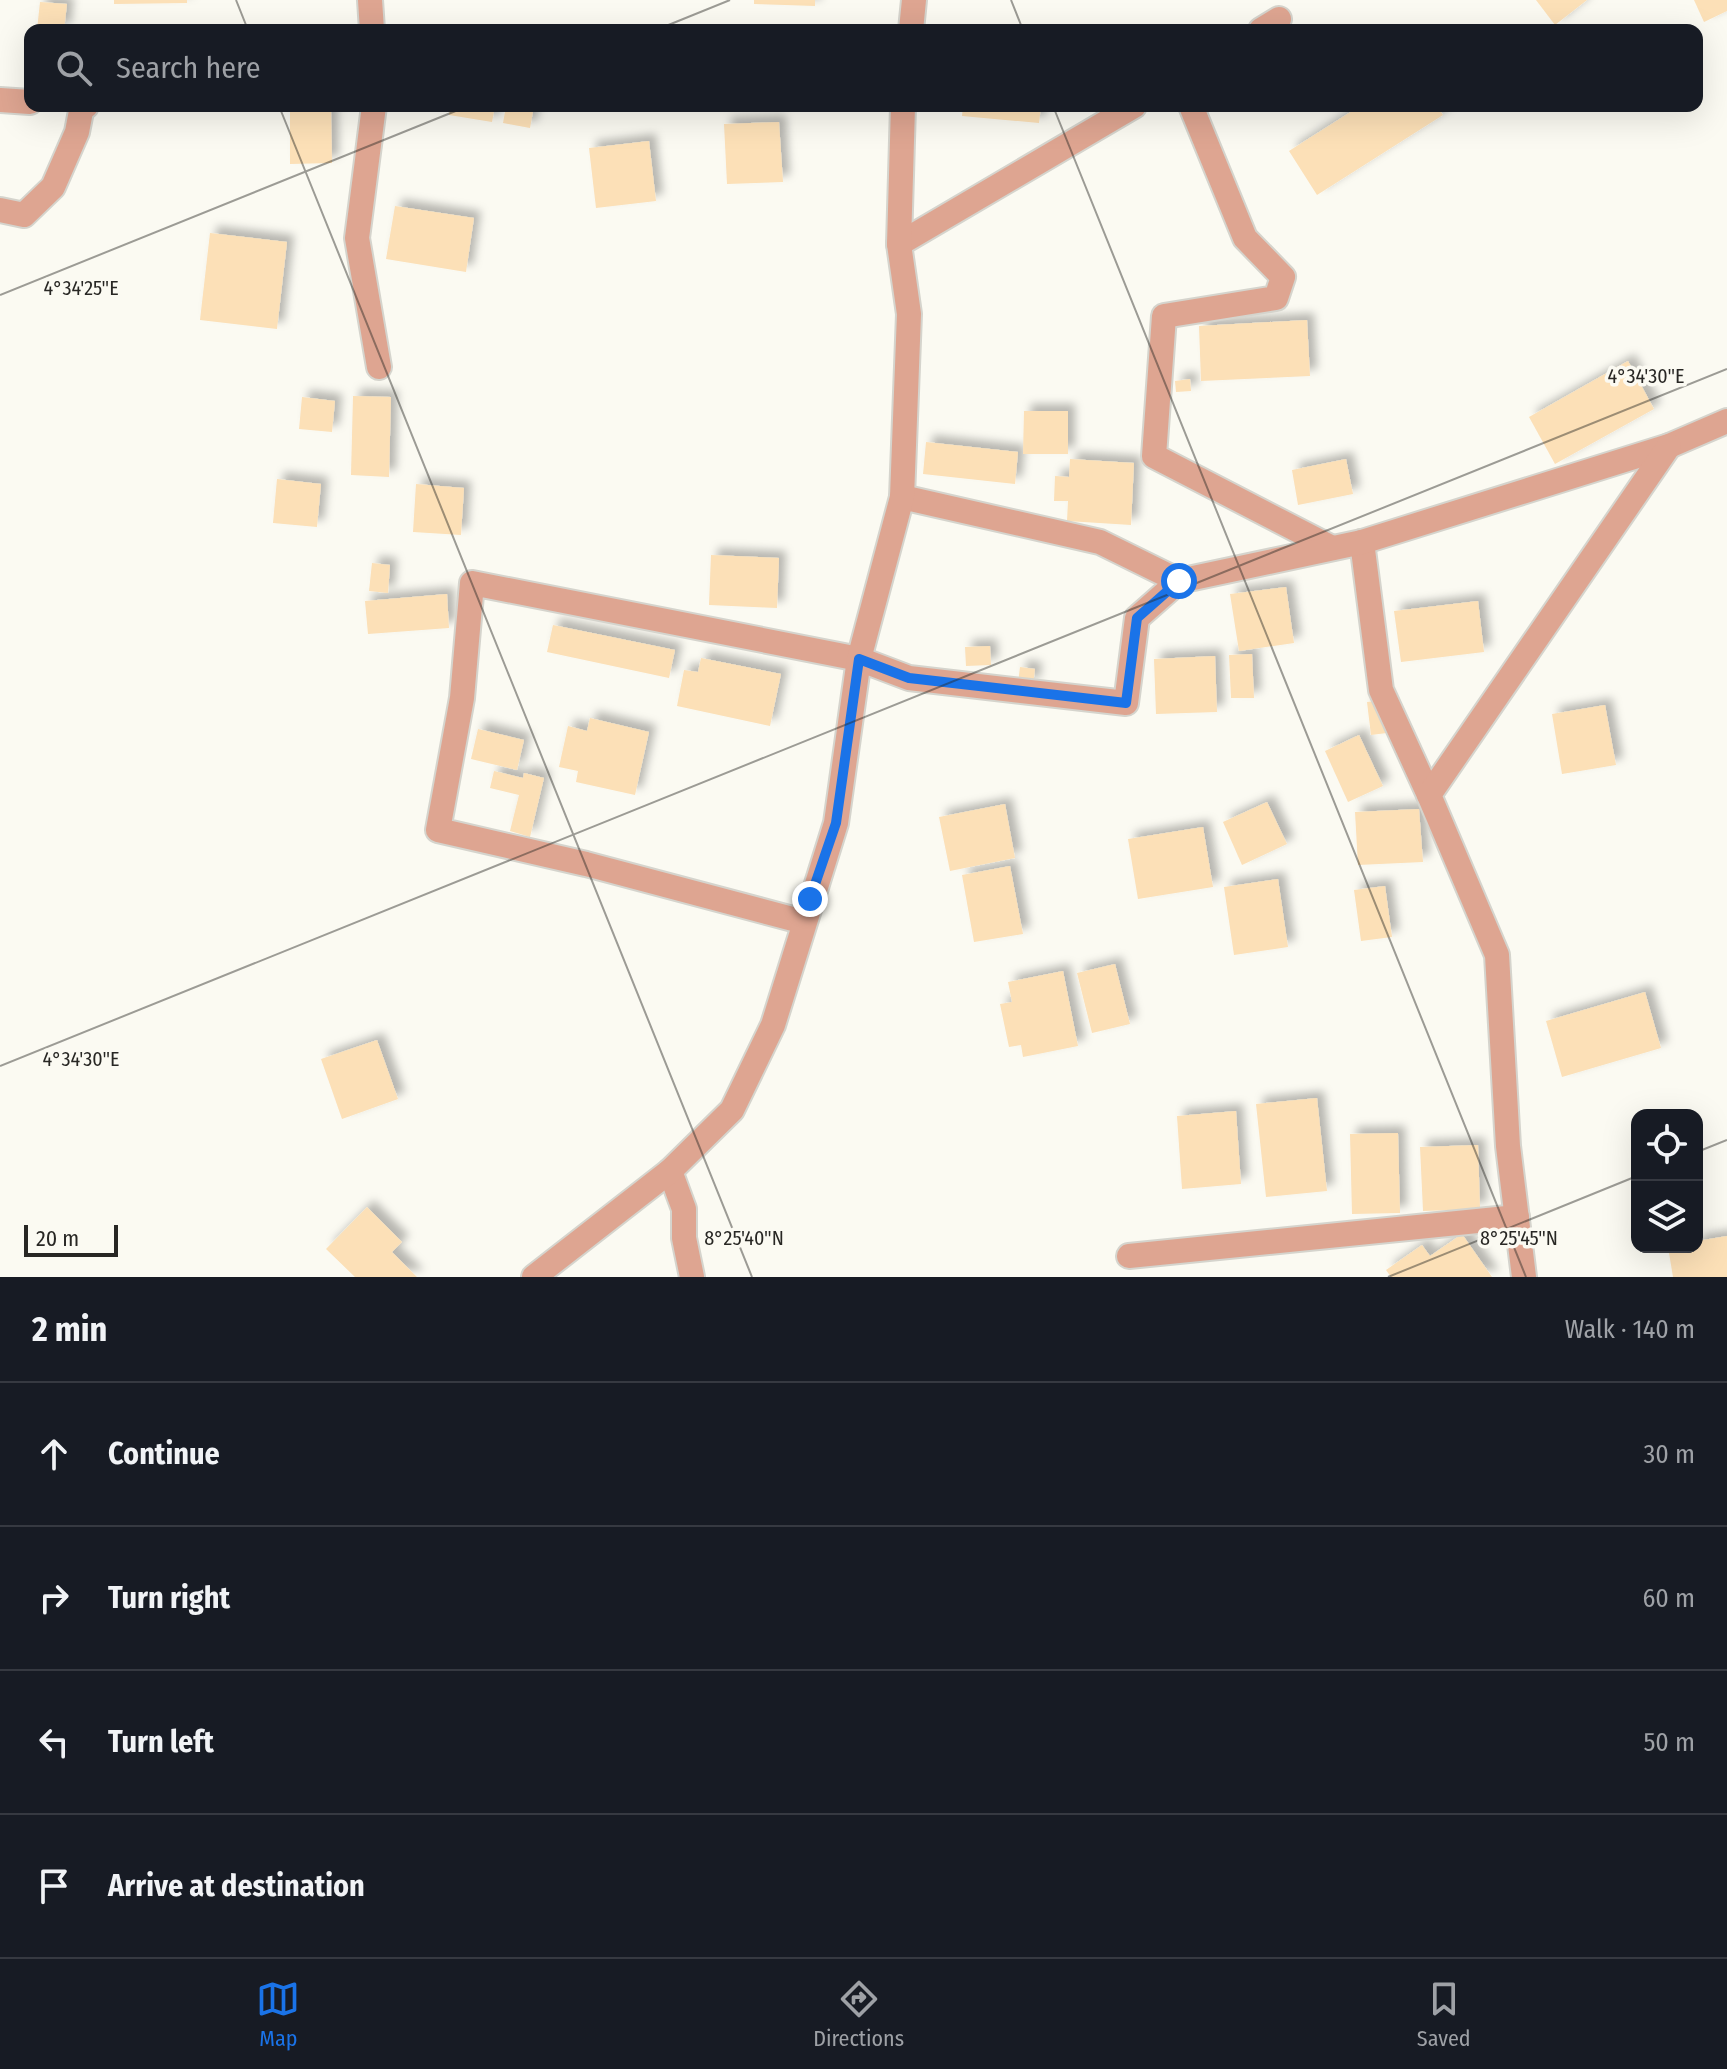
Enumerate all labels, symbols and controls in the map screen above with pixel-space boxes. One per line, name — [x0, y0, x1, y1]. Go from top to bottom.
search box — [24, 24, 1703, 112]
icon: search — [52, 46, 96, 90]
text: Search here — [116, 50, 261, 86]
text: 4°34'25"E — [43, 276, 119, 300]
text: 4°34'30"E — [1608, 364, 1684, 388]
route start — [1161, 563, 1197, 599]
route end — [792, 881, 828, 917]
text: 4°34'30"E — [43, 1047, 119, 1071]
map controls — [1631, 1109, 1703, 1253]
button: locate — [1631, 1109, 1703, 1181]
button: layers — [1631, 1181, 1703, 1253]
scale bar — [24, 1221, 118, 1257]
text: 20 m — [36, 1225, 79, 1252]
text: 8°25'40"N — [704, 1226, 784, 1250]
text: 8°25'45"N — [1480, 1226, 1558, 1250]
text: 2 min — [32, 1309, 107, 1350]
text: Walk · 140 m — [1565, 1314, 1695, 1345]
icon: ahead — [32, 1432, 76, 1476]
text: Continue — [108, 1436, 220, 1472]
text: 30 m — [1644, 1439, 1695, 1470]
icon: right — [32, 1576, 76, 1620]
text: Turn right — [108, 1580, 230, 1616]
text: 60 m — [1642, 1583, 1695, 1614]
icon: left — [32, 1720, 76, 1764]
text: Turn left — [108, 1724, 214, 1760]
text: 50 m — [1643, 1727, 1695, 1758]
icon: arrive — [32, 1864, 76, 1908]
text: Arrive at destination — [108, 1868, 365, 1904]
tab: Map — [256, 1977, 300, 2052]
tab: Directions — [813, 1977, 904, 2052]
tab: Saved — [1417, 1977, 1471, 2052]

